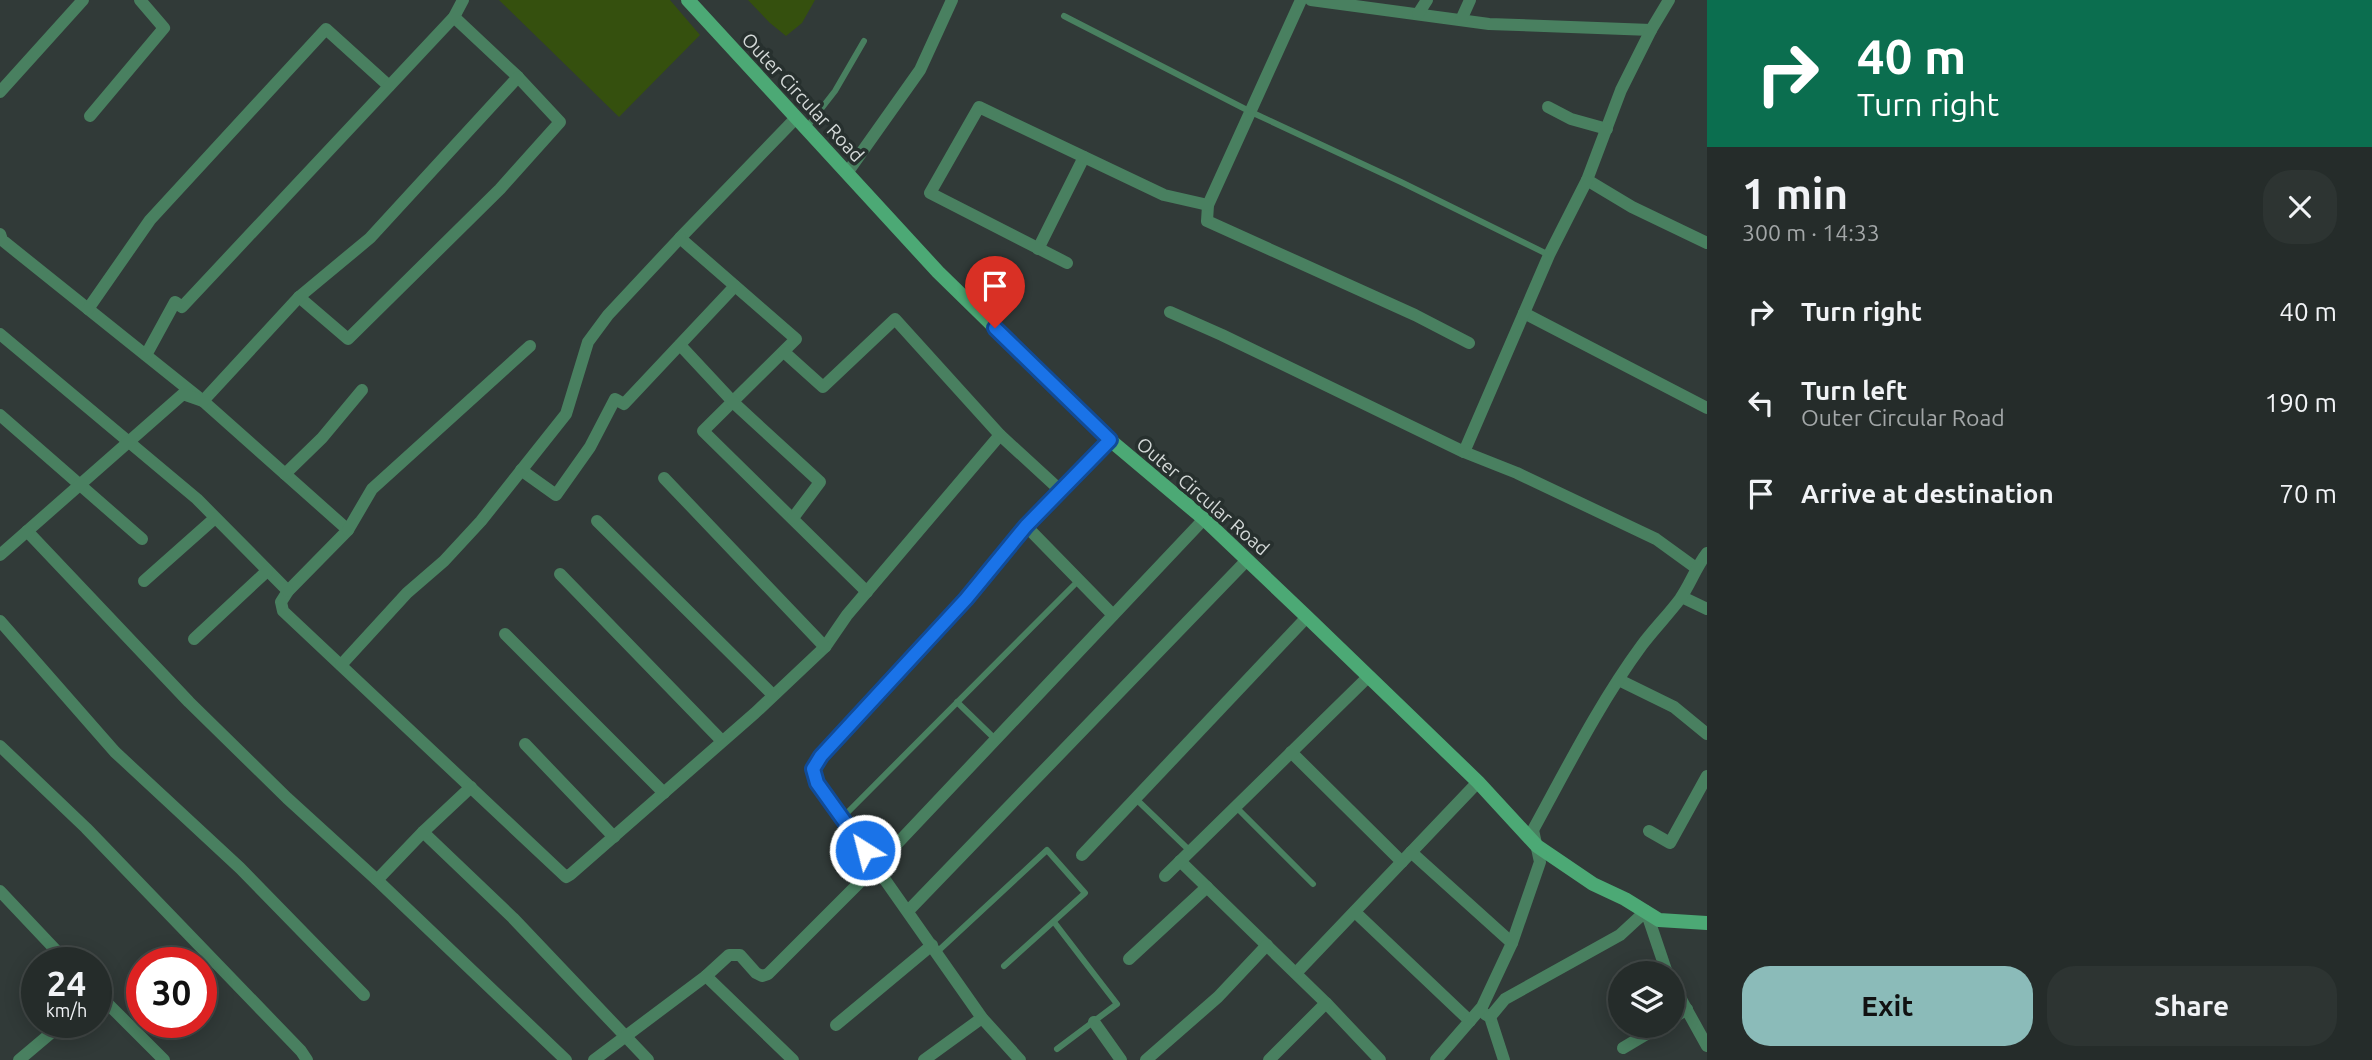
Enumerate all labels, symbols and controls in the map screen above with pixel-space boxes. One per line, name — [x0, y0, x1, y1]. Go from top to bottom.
street label: Outer Circular Road — [738, 28, 868, 166]
icon: right — [1742, 28, 1833, 119]
text: 40 m — [1857, 28, 1966, 83]
text: Turn right — [1857, 86, 1999, 122]
text: 1 min — [1742, 170, 1848, 217]
button: close — [2263, 170, 2337, 244]
text: 300 m · 14:33 — [1742, 220, 1880, 245]
pin — [965, 256, 1025, 328]
icon: arrive — [976, 267, 1014, 305]
icon: right — [1742, 293, 1780, 331]
text: Turn right — [1801, 297, 1922, 326]
text: 40 m — [2279, 297, 2337, 326]
text: Turn left — [1801, 376, 1907, 405]
icon: left — [1742, 384, 1780, 422]
text: 190 m — [2265, 388, 2337, 417]
text: Outer Circular Road — [1801, 405, 2005, 430]
street label: Outer Circular Road — [1132, 432, 1274, 560]
icon: arrive — [1742, 475, 1780, 513]
text: Arrive at destination — [1801, 479, 2054, 508]
text: 70 m — [2279, 479, 2337, 508]
position arrow — [828, 813, 902, 887]
speed limit sign: 30 — [126, 947, 217, 1038]
map controls — [1608, 961, 1685, 1038]
button: layers — [1608, 961, 1685, 1038]
text: 24 — [47, 963, 86, 1003]
button: Exit — [1742, 966, 2033, 1046]
button: Share — [2047, 966, 2337, 1046]
text: km/h — [46, 1000, 87, 1020]

